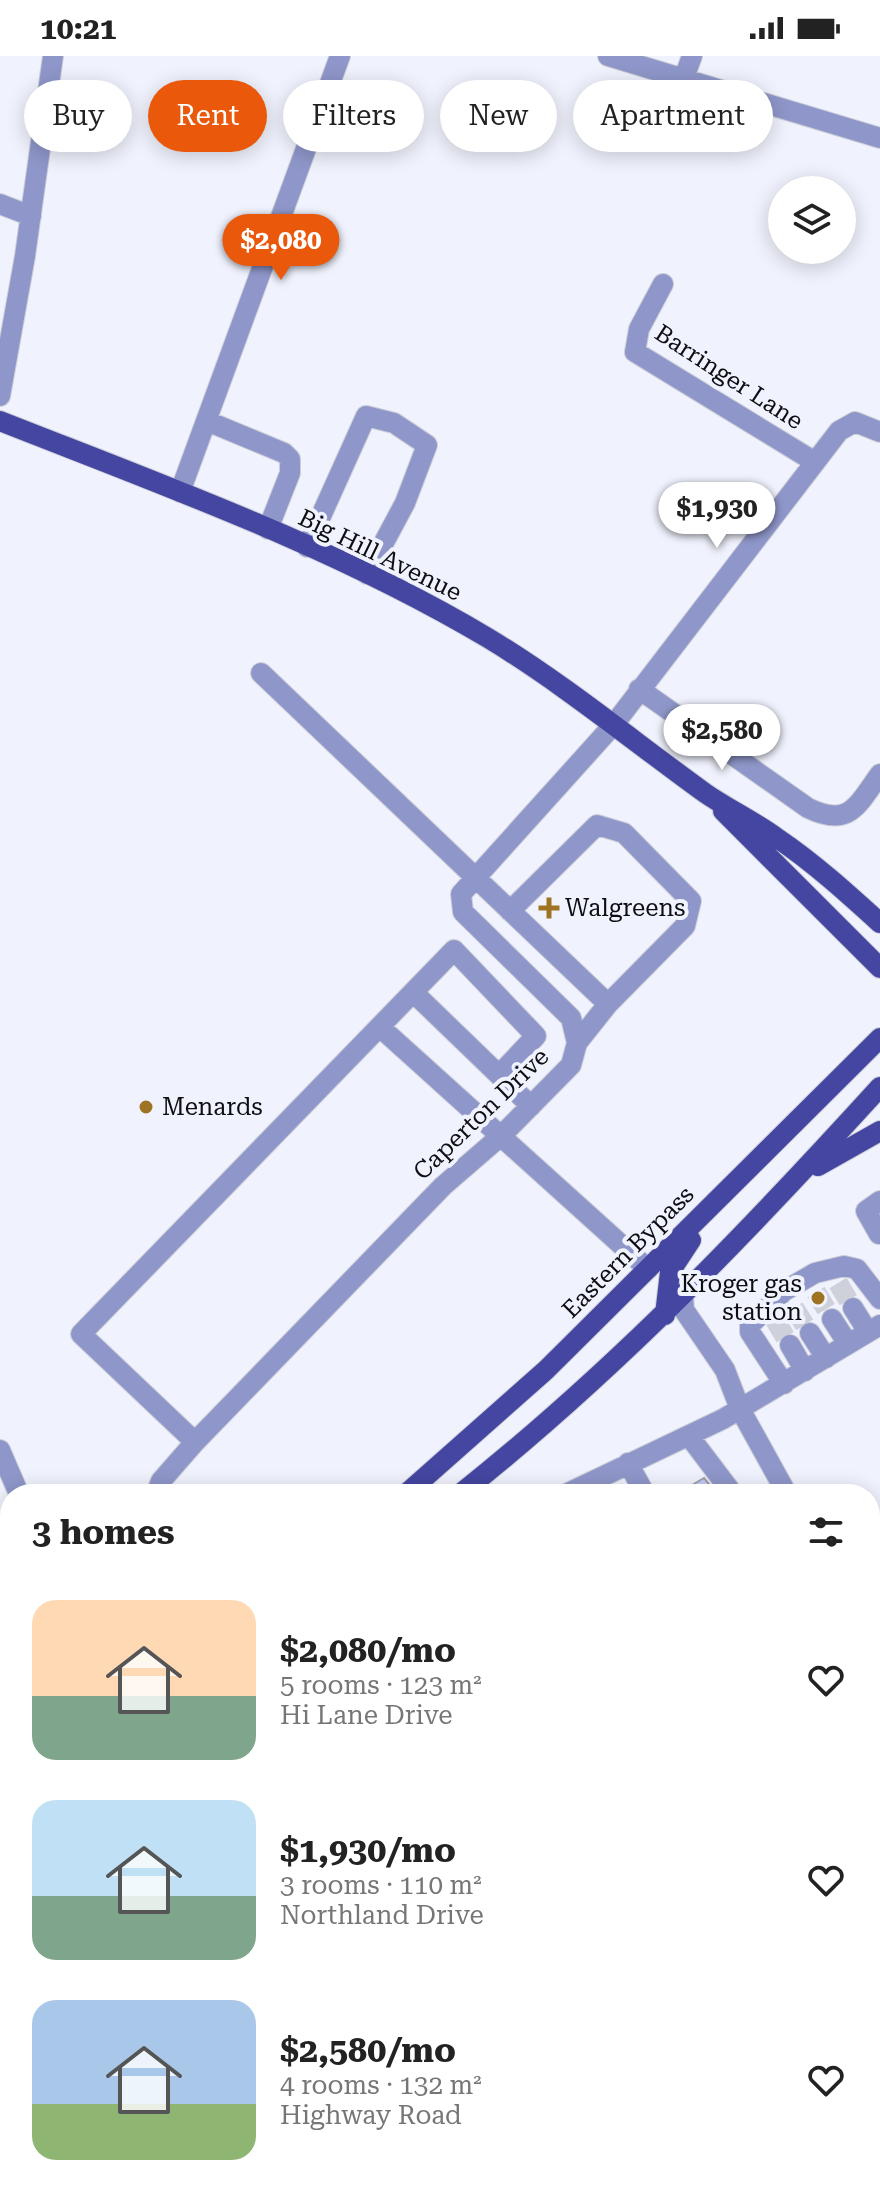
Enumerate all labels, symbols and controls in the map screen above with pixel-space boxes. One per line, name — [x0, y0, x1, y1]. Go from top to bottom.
text: 10:21 — [40, 11, 117, 46]
chip: Buy — [24, 80, 132, 152]
chip: Rent — [148, 80, 267, 152]
chip: Filters — [283, 80, 424, 152]
chip: New — [440, 80, 557, 152]
chip: Apartment — [573, 80, 773, 152]
map controls — [768, 176, 856, 264]
button: layers — [768, 176, 856, 264]
pin: $2,080 — [216, 214, 346, 282]
text: $2,080 — [240, 225, 322, 255]
street label: Barringer Lane — [650, 319, 808, 435]
pin: $1,930 — [652, 482, 782, 550]
text: $1,930 — [676, 493, 758, 523]
street label: Big Hill Avenue — [294, 503, 466, 607]
pin: $2,580 — [657, 704, 787, 772]
text: $2,580 — [681, 715, 763, 745]
place label: Walgreens — [565, 894, 685, 922]
marker: Walgreens — [540, 899, 558, 917]
street label: Caperton Drive — [408, 1042, 554, 1186]
place label: Menards — [162, 1093, 263, 1121]
marker: Menards — [137, 1098, 155, 1116]
street label: Eastern Bypass — [556, 1180, 700, 1324]
place label: Kroger gas station — [680, 1270, 802, 1326]
marker: Kroger gas station — [809, 1289, 827, 1307]
icon: filters — [804, 1510, 848, 1554]
text: 3 homes — [32, 1512, 175, 1552]
text: $2,080/mo — [280, 1630, 456, 1670]
icon: home — [96, 1632, 192, 1728]
icon: heart — [804, 1658, 848, 1702]
text: 5 rooms · 123 m² — [280, 1670, 482, 1700]
text: Hi Lane Drive — [280, 1700, 452, 1730]
text: $1,930/mo — [280, 1830, 456, 1870]
icon: home — [96, 1832, 192, 1928]
icon: heart — [804, 1858, 848, 1902]
text: 3 rooms · 110 m² — [280, 1870, 482, 1900]
text: Northland Drive — [280, 1900, 484, 1930]
text: $2,580/mo — [280, 2030, 456, 2070]
icon: home — [96, 2032, 192, 2128]
icon: heart — [804, 2058, 848, 2102]
text: 4 rooms · 132 m² — [280, 2070, 482, 2100]
text: Highway Road — [280, 2100, 462, 2130]

